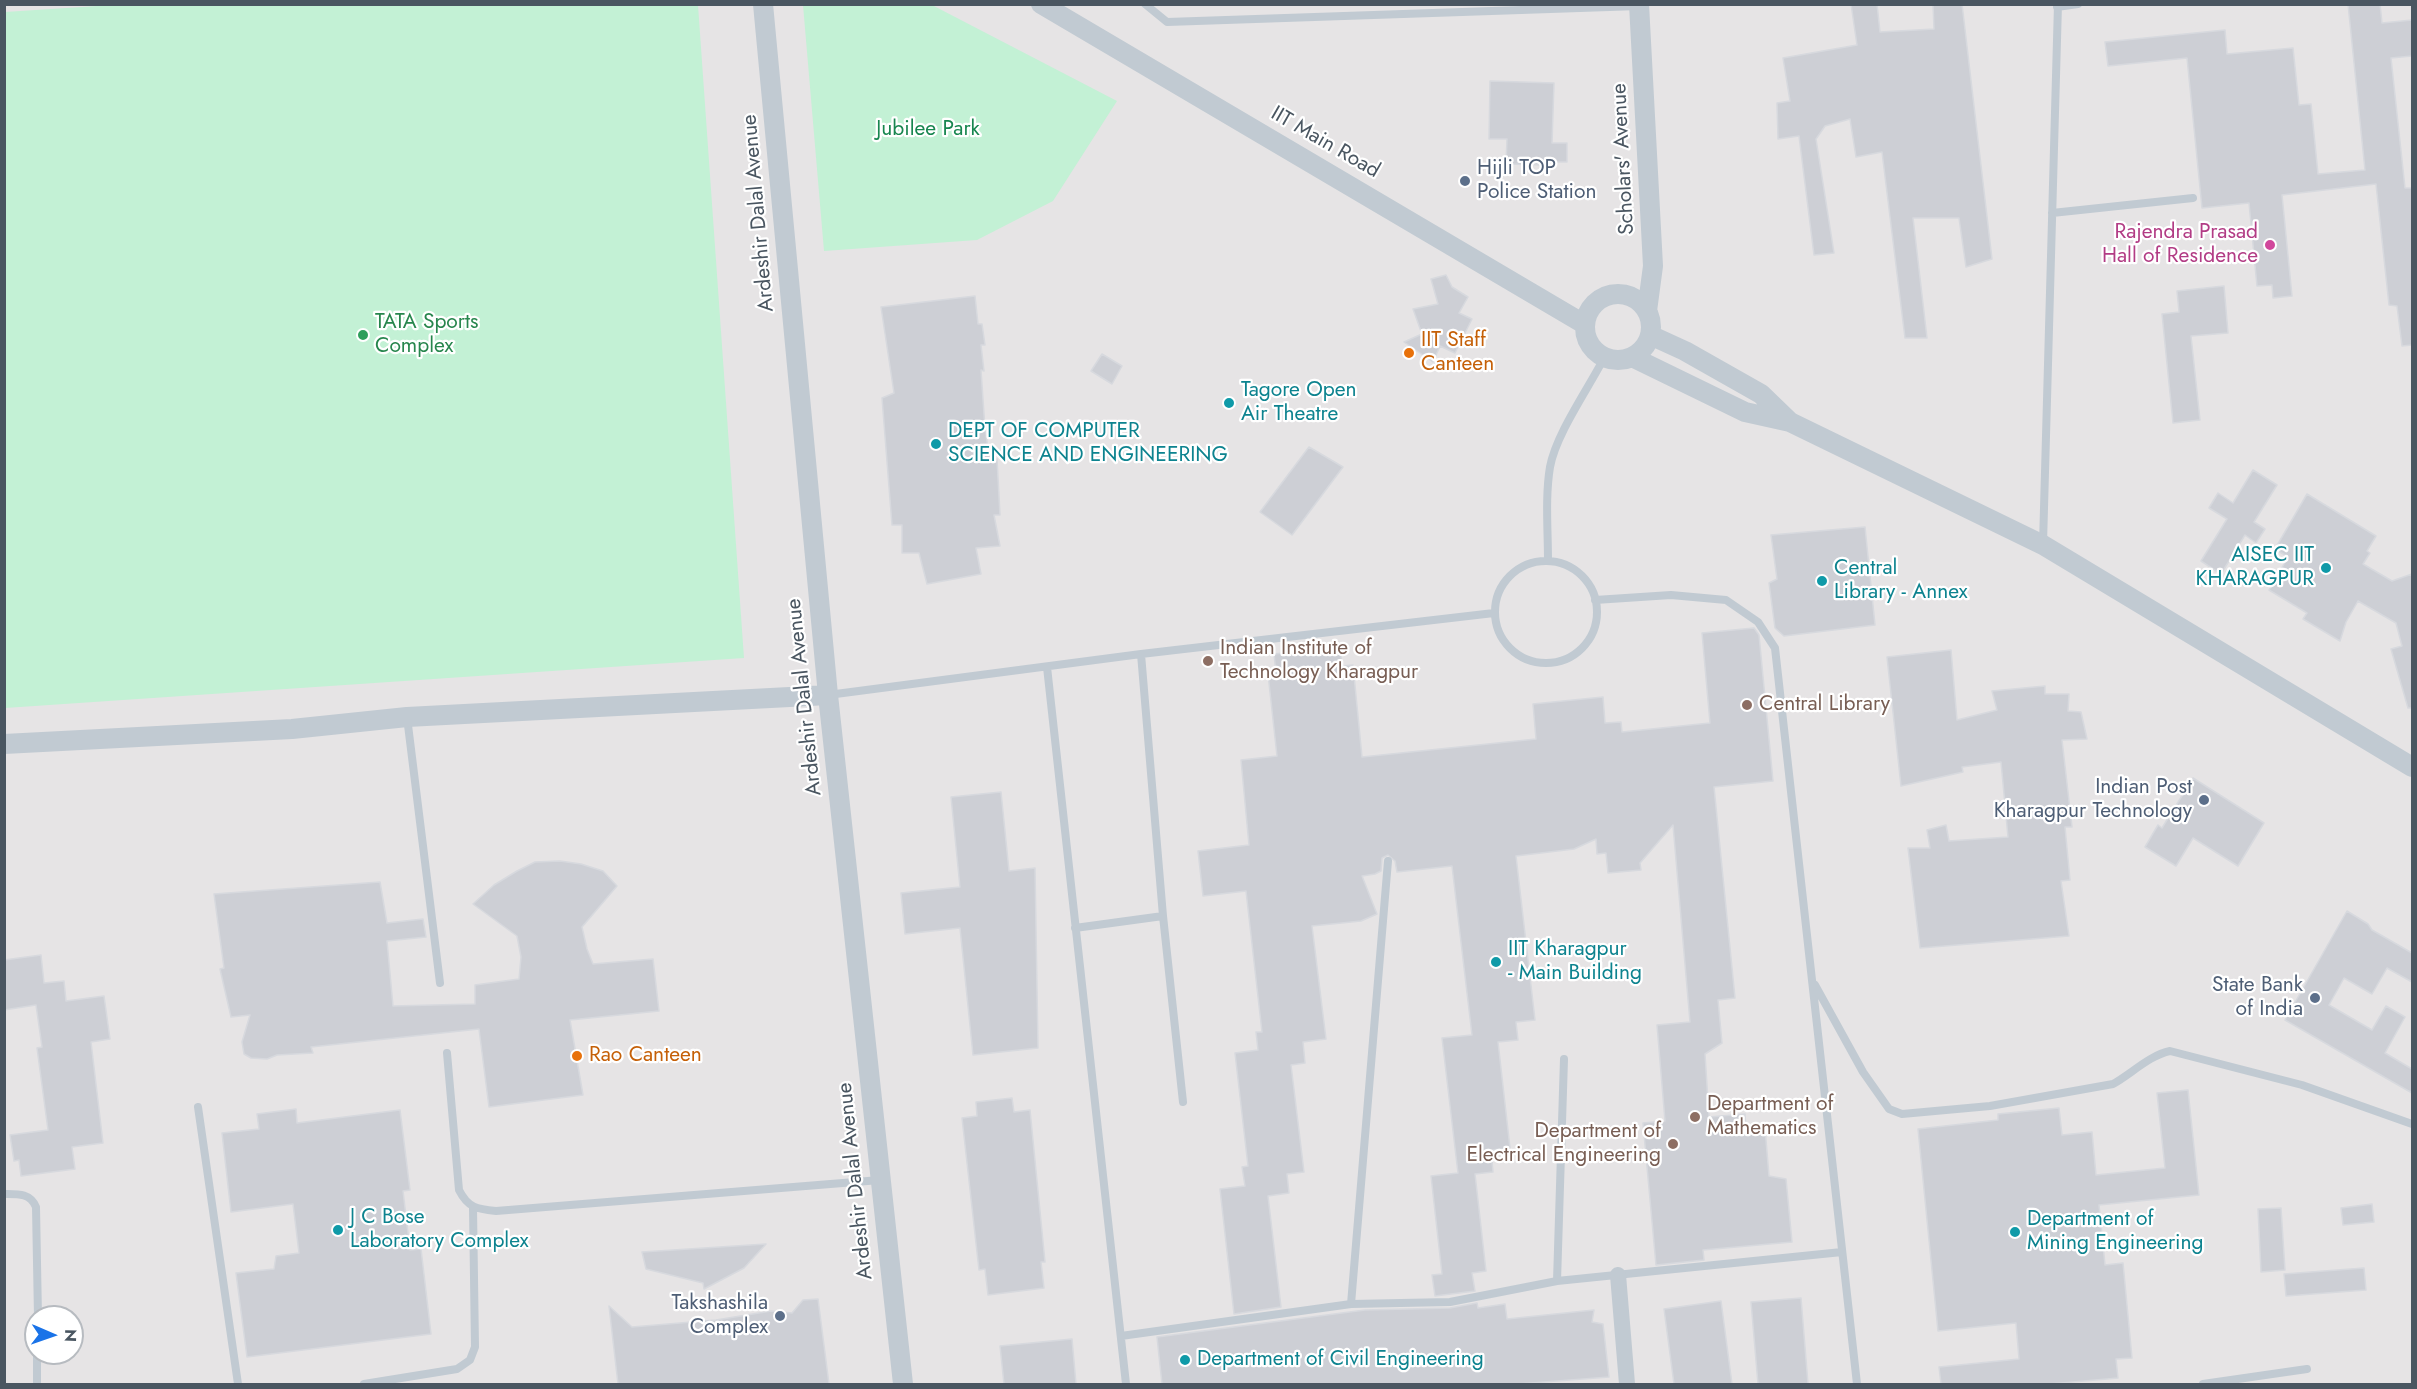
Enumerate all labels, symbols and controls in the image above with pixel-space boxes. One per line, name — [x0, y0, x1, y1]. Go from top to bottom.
street label: Scholars' Avenue — [1607, 83, 1641, 235]
street label: IIT Main Road — [1266, 102, 1384, 184]
street label: Ardeshir Dalal Avenue — [738, 113, 780, 313]
park label: Jubilee Park — [876, 117, 980, 143]
place label: Hijli TOP Police Station — [1477, 156, 1596, 206]
marker: Hijli TOP Police Station — [1458, 174, 1472, 188]
place label: Rajendra Prasad Hall of Residence — [2102, 220, 2258, 270]
marker: Rajendra Prasad Hall of Residence — [2263, 238, 2277, 252]
place label: TATA Sports Complex — [375, 310, 479, 360]
marker: TATA Sports Complex — [356, 328, 370, 342]
place label: IIT Staff Canteen — [1421, 328, 1494, 378]
marker: IIT Staff Canteen — [1402, 346, 1416, 360]
place label: Tagore Open Air Theatre — [1241, 378, 1357, 428]
marker: Tagore Open Air Theatre — [1222, 396, 1236, 410]
place label: DEPT OF COMPUTER SCIENCE AND ENGINEERING — [948, 419, 1228, 469]
marker: DEPT OF COMPUTER SCIENCE AND ENGINEERING — [929, 437, 943, 451]
place label: AISEC IIT KHARAGPUR — [2196, 543, 2314, 593]
place label: Central Library - Annex — [1834, 556, 1967, 606]
marker: AISEC IIT KHARAGPUR — [2319, 561, 2333, 575]
marker: Central Library - Annex — [1815, 574, 1829, 588]
street label: Ardeshir Dalal Avenue — [782, 597, 828, 797]
place label: Indian Institute of Technology Kharagpur — [1220, 636, 1418, 686]
marker: Indian Institute of Technology Kharagpur — [1201, 654, 1215, 668]
place label: Central Library — [1759, 692, 1890, 718]
marker: Central Library — [1740, 698, 1754, 712]
place label: Indian Post Kharagpur Technology — [1994, 775, 2192, 825]
marker: Indian Post Kharagpur Technology — [2197, 793, 2211, 807]
place label: IIT Kharagpur - Main Building — [1508, 937, 1642, 987]
marker: IIT Kharagpur - Main Building — [1489, 955, 1503, 969]
place label: State Bank of India — [2212, 973, 2303, 1023]
marker: State Bank of India — [2308, 991, 2322, 1005]
place label: Rao Canteen — [589, 1043, 702, 1069]
marker: Rao Canteen — [570, 1049, 584, 1063]
street label: Ardeshir Dalal Avenue — [833, 1081, 879, 1281]
place label: Department of Mathematics — [1707, 1092, 1833, 1142]
marker: Department of Mathematics — [1688, 1110, 1702, 1124]
place label: Department of Electrical Engineering — [1466, 1119, 1661, 1169]
marker: Department of Electrical Engineering — [1666, 1137, 1680, 1151]
place label: J C Bose Laboratory Complex — [350, 1205, 529, 1255]
place label: Department of Mining Engineering — [2027, 1207, 2204, 1257]
marker: J C Bose Laboratory Complex — [331, 1223, 345, 1237]
marker: Department of Mining Engineering — [2008, 1225, 2022, 1239]
place label: Takshashila Complex — [672, 1291, 768, 1341]
north arrow — [24, 1305, 84, 1365]
marker: Takshashila Complex — [773, 1309, 787, 1323]
text: N — [59, 1329, 82, 1342]
place label: Department of Civil Engineering — [1197, 1347, 1484, 1373]
marker: Department of Civil Engineering — [1178, 1353, 1192, 1367]

